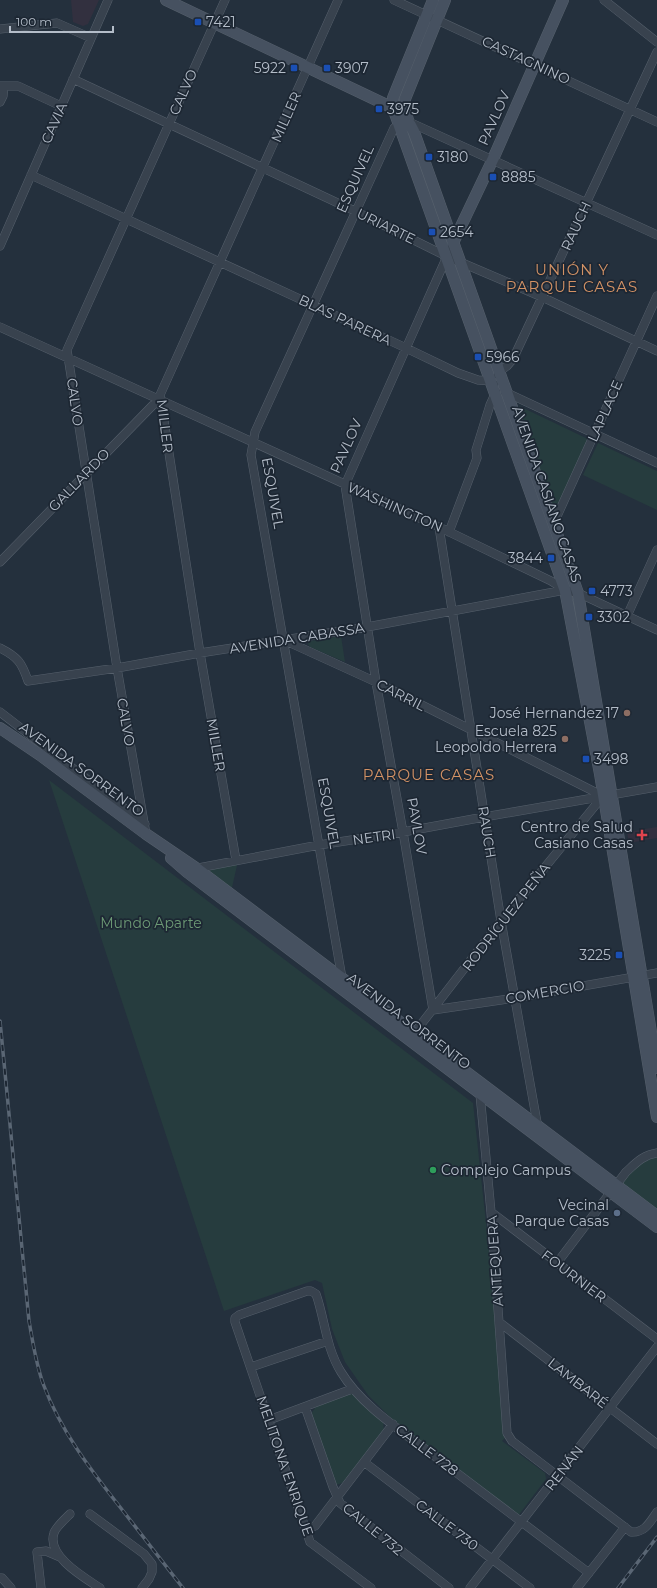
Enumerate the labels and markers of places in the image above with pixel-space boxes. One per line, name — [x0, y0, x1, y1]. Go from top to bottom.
place label: 7421 — [206, 13, 236, 31]
marker: 7421 — [193, 17, 203, 27]
place label: 5922 — [254, 59, 286, 77]
place label: 3907 — [335, 59, 369, 77]
marker: 5922 — [289, 63, 299, 73]
marker: 3907 — [322, 63, 332, 73]
place label: 3975 — [387, 100, 419, 118]
marker: 3975 — [374, 104, 384, 114]
place label: 3180 — [437, 148, 468, 166]
marker: 3180 — [424, 152, 434, 162]
place label: 8885 — [501, 168, 536, 186]
marker: 8885 — [488, 172, 498, 182]
place label: 2654 — [440, 223, 474, 241]
marker: 2654 — [427, 227, 437, 237]
place label: 5966 — [486, 348, 520, 366]
marker: 5966 — [473, 352, 483, 362]
place label: 3844 — [508, 549, 544, 567]
marker: 3844 — [546, 553, 556, 563]
place label: 4773 — [600, 582, 633, 600]
marker: 4773 — [587, 586, 597, 596]
place label: 3302 — [597, 608, 630, 626]
marker: 3302 — [584, 612, 594, 622]
place label: José Hernandez 17 — [489, 704, 619, 722]
marker: José Hernandez 17 — [622, 708, 632, 718]
place label: Escuela 825 Leopoldo Herrera — [435, 722, 557, 756]
marker: Escuela 825 Leopoldo Herrera — [560, 734, 570, 744]
place label: 3498 — [594, 750, 629, 768]
marker: 3498 — [581, 754, 591, 764]
place label: Centro de Salud Casiano Casas — [521, 818, 633, 852]
marker: Centro de Salud Casiano Casas — [636, 829, 648, 841]
place label: 3225 — [579, 946, 611, 964]
marker: 3225 — [614, 950, 624, 960]
place label: Complejo Campus — [441, 1161, 571, 1179]
marker: Complejo Campus — [428, 1165, 438, 1175]
place label: Vecinal Parque Casas — [514, 1196, 609, 1230]
marker: Vecinal Parque Casas — [612, 1208, 622, 1218]

